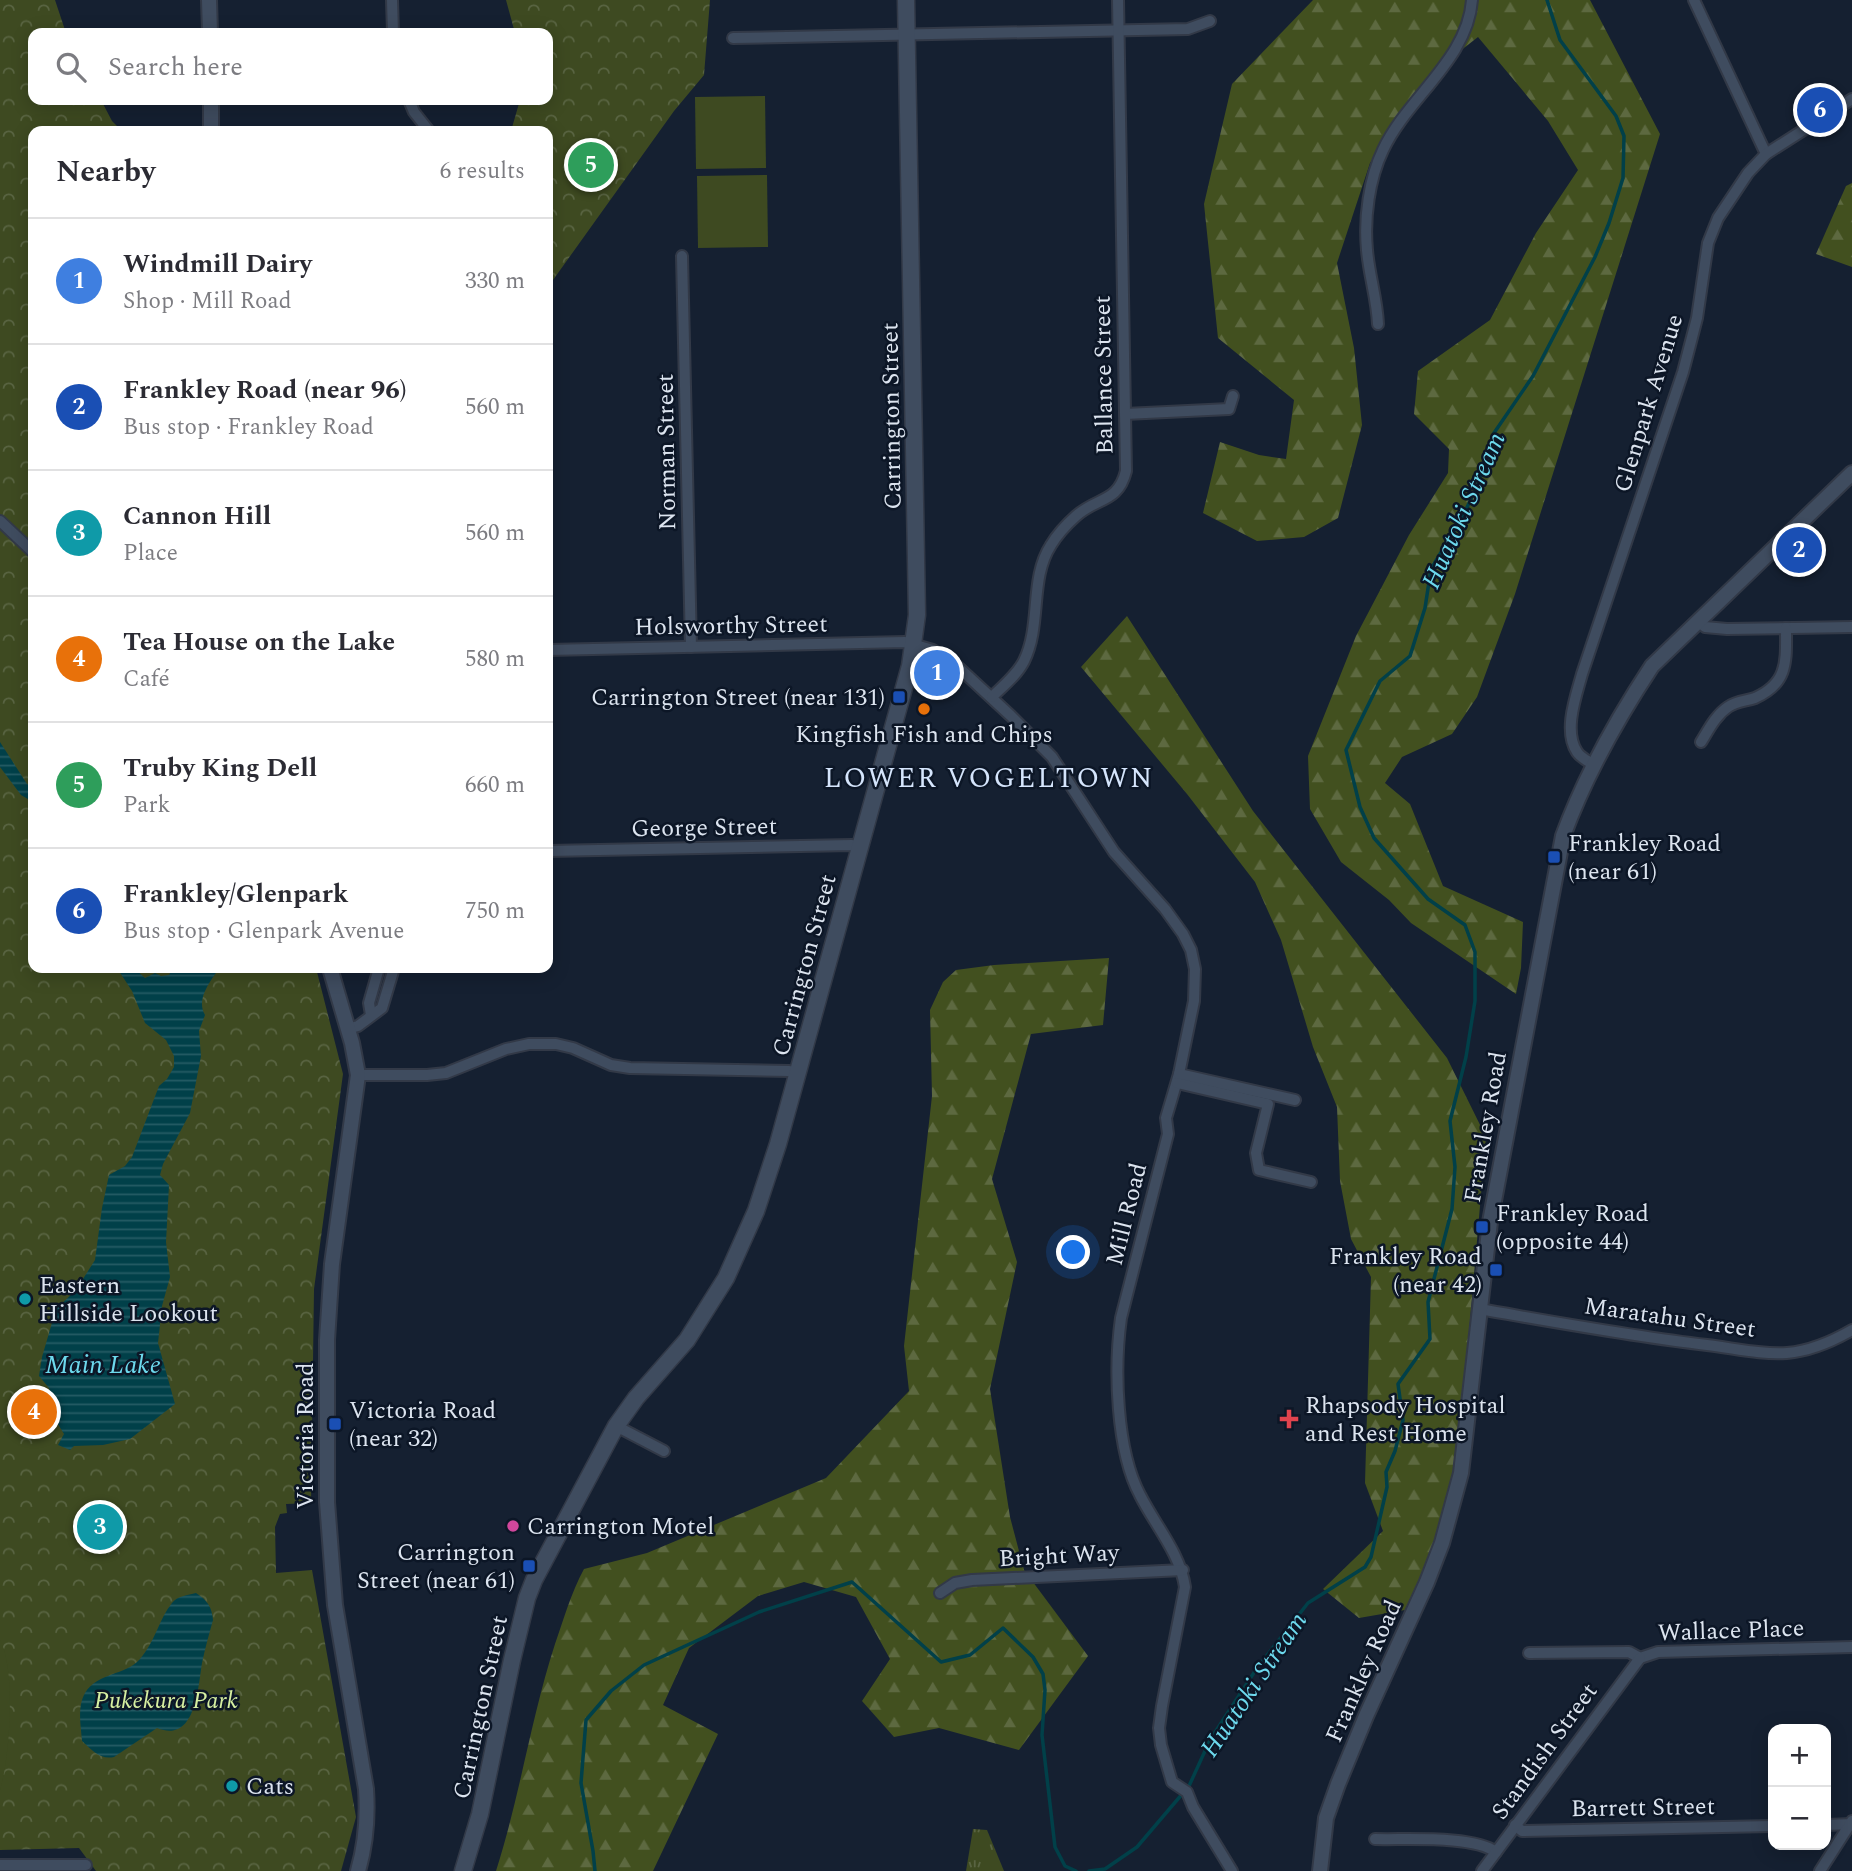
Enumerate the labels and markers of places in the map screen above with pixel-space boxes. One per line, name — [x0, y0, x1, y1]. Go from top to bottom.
pin: 6 — [1797, 84, 1843, 136]
pin: 5 — [568, 139, 614, 191]
pin: 2 — [1776, 524, 1822, 576]
pin: 1 — [914, 647, 960, 699]
place label: Carrington Street (near 131) — [591, 680, 885, 716]
marker: Carrington Street (near 131) — [891, 689, 907, 705]
marker: Kingfish Fish and Chips — [916, 701, 932, 717]
place label: Kingfish Fish and Chips — [795, 717, 1053, 753]
place label: Frankley Road (near 61) — [1568, 826, 1721, 890]
marker: Frankley Road (near 61) — [1546, 849, 1562, 865]
place label: Frankley Road (opposite 44) — [1496, 1196, 1649, 1260]
marker: Frankley Road (opposite 44) — [1474, 1219, 1490, 1235]
place label: Frankley Road (near 42) — [1329, 1239, 1482, 1303]
marker: Frankley Road (near 42) — [1488, 1262, 1504, 1278]
place label: Eastern Hillside Lookout — [39, 1268, 218, 1332]
marker: Eastern Hillside Lookout — [17, 1291, 33, 1307]
pin: 4 — [11, 1386, 57, 1438]
place label: Rhapsody Hospital and Rest Home — [1305, 1388, 1506, 1452]
place label: Victoria Road (near 32) — [349, 1393, 496, 1457]
marker: Rhapsody Hospital and Rest Home — [1279, 1409, 1299, 1429]
marker: Victoria Road (near 32) — [327, 1416, 343, 1432]
pin: 3 — [77, 1501, 123, 1553]
place label: Carrington Motel — [527, 1509, 714, 1545]
marker: Carrington Motel — [505, 1518, 521, 1534]
place label: Carrington Street (near 61) — [357, 1535, 515, 1599]
marker: Carrington Street (near 61) — [521, 1558, 537, 1574]
place label: Cats — [246, 1769, 294, 1805]
marker: Cats — [224, 1778, 240, 1794]

